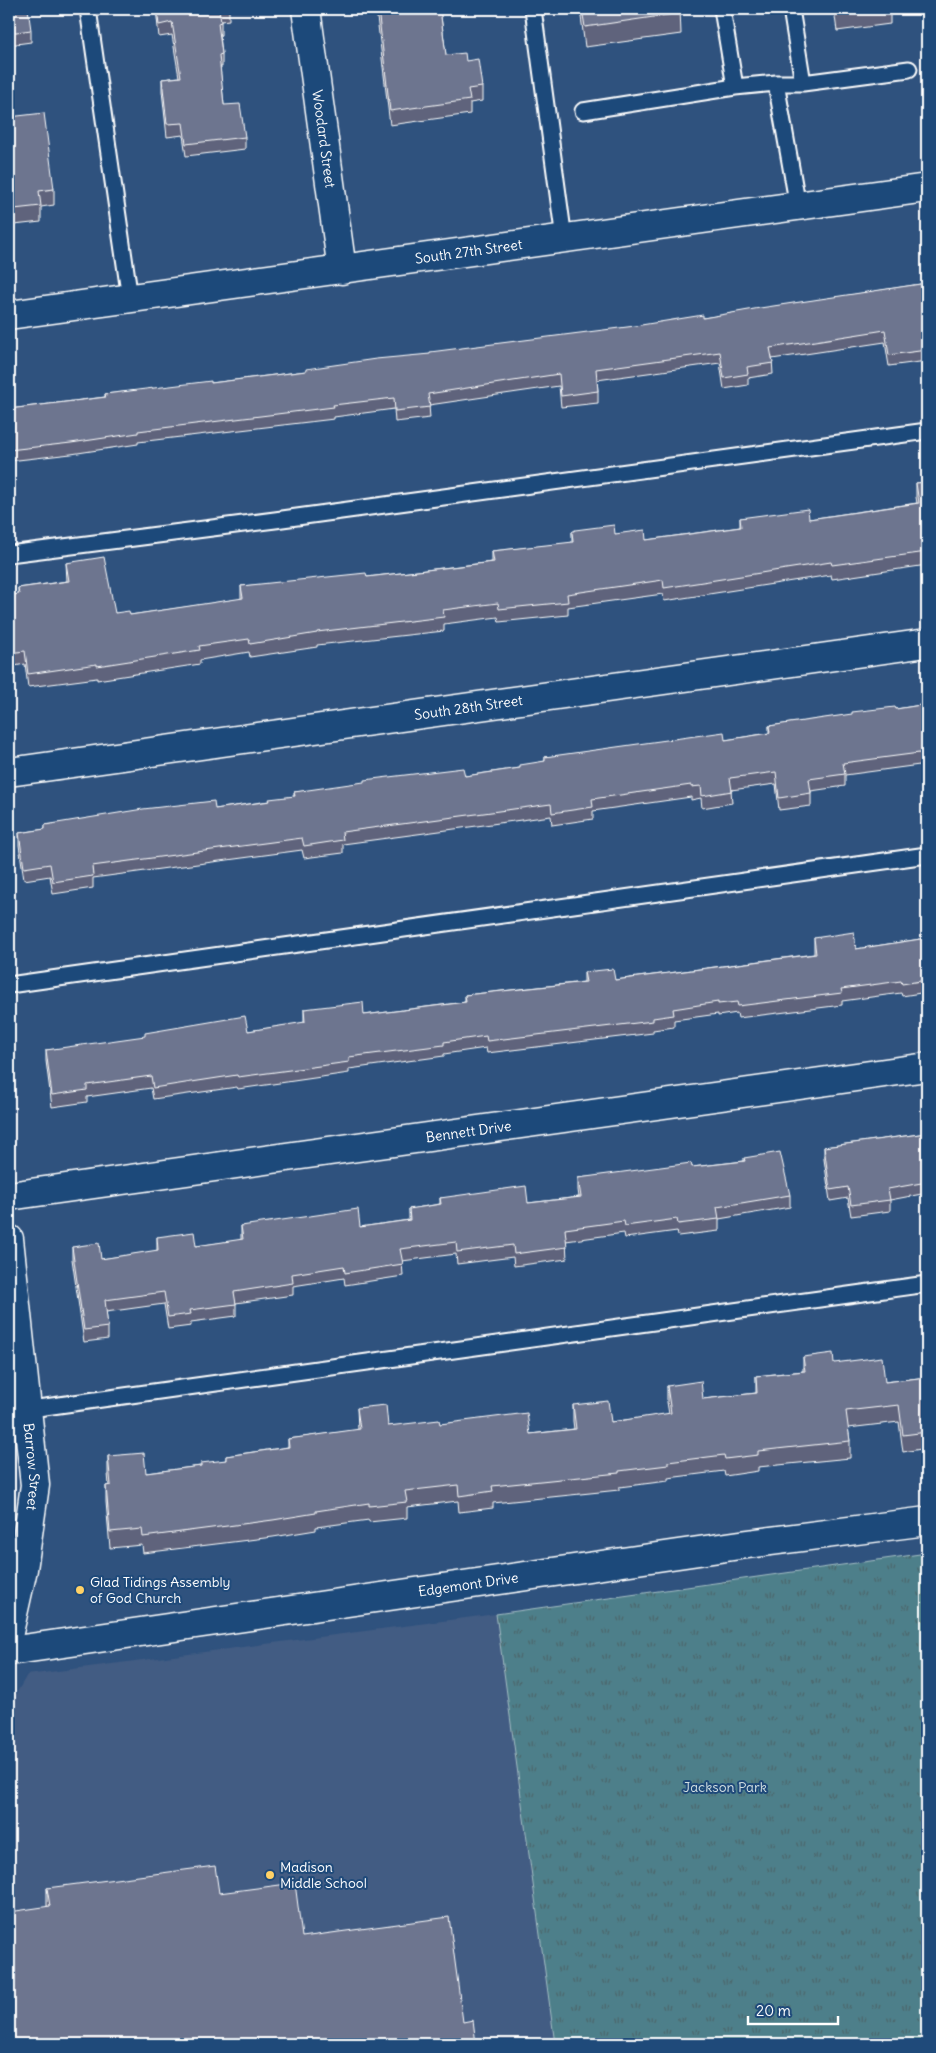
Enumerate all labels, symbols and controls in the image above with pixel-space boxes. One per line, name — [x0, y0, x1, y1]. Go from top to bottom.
street label: Woodard Street — [308, 89, 340, 189]
street label: South 27th Street — [414, 235, 524, 268]
street label: South 28th Street — [413, 691, 524, 724]
street label: Bennett Drive — [424, 1117, 513, 1146]
street label: Barrow Street — [19, 1422, 44, 1512]
street label: Edgemont Drive — [417, 1568, 519, 1601]
place label: Glad Tidings Assembly of God Church — [90, 1573, 231, 1607]
marker: Glad Tidings Assembly of God Church — [74, 1584, 86, 1596]
park label: Jackson Park — [683, 1778, 767, 1796]
place label: Madison Middle School — [280, 1858, 367, 1892]
marker: Madison Middle School — [264, 1869, 276, 1881]
scale bar — [748, 1993, 838, 2025]
text: 20 m — [756, 2001, 791, 2020]

